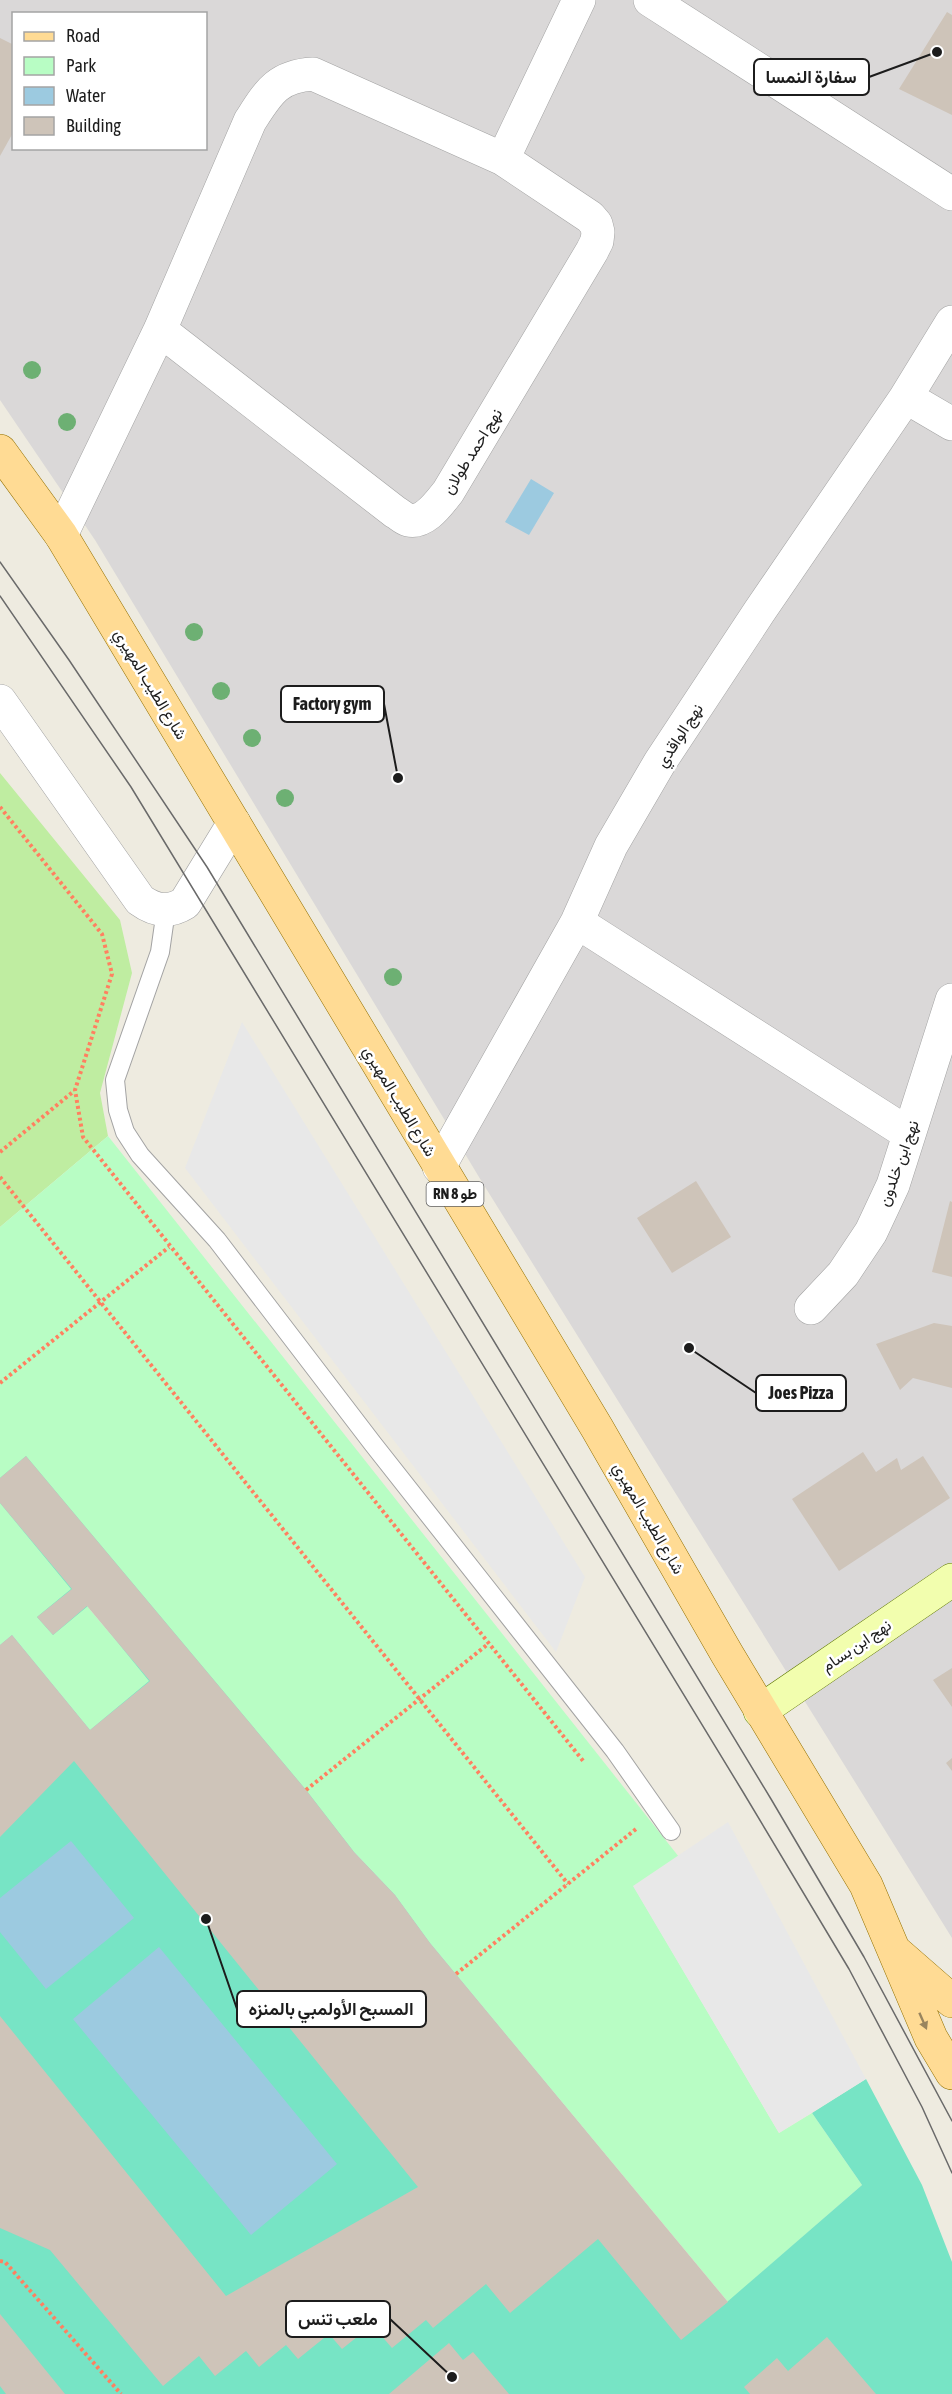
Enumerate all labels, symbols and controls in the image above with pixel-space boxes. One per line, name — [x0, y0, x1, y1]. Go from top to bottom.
legend — [12, 12, 207, 150]
text: Road — [66, 25, 100, 46]
text: Park — [66, 55, 96, 76]
callout: سفارة النمسا — [754, 59, 869, 95]
text: سفارة النمسا — [765, 66, 857, 88]
text: Water — [66, 85, 106, 106]
text: Building — [66, 115, 121, 136]
street label: نهج احمد طولان — [439, 405, 508, 499]
street label: شارع الطيب المهيري — [107, 626, 191, 745]
callout: Factory gym — [281, 686, 384, 722]
text: Factory gym — [293, 693, 371, 714]
street label: نهج الواقدي — [652, 700, 710, 773]
street label: شارع الطيب المهيري — [356, 1043, 440, 1162]
street label: نهج ابن خلدون — [874, 1118, 925, 1209]
road number: RN 8 طو — [426, 1182, 484, 1206]
callout: Joes Pizza — [756, 1375, 846, 1411]
text: Joes Pizza — [767, 1382, 834, 1403]
street label: شارع الطيب المهيري — [605, 1459, 688, 1579]
street label: نهج ابن بسام — [818, 1615, 896, 1677]
callout: المسبح الأولمبي بالمنزه — [237, 1991, 426, 2027]
text: المسبح الأولمبي بالمنزه — [248, 1998, 414, 2024]
one-way arrow — [918, 2012, 928, 2030]
callout: ملعب تنس — [286, 2301, 390, 2337]
text: ملعب تنس — [298, 2308, 378, 2330]

